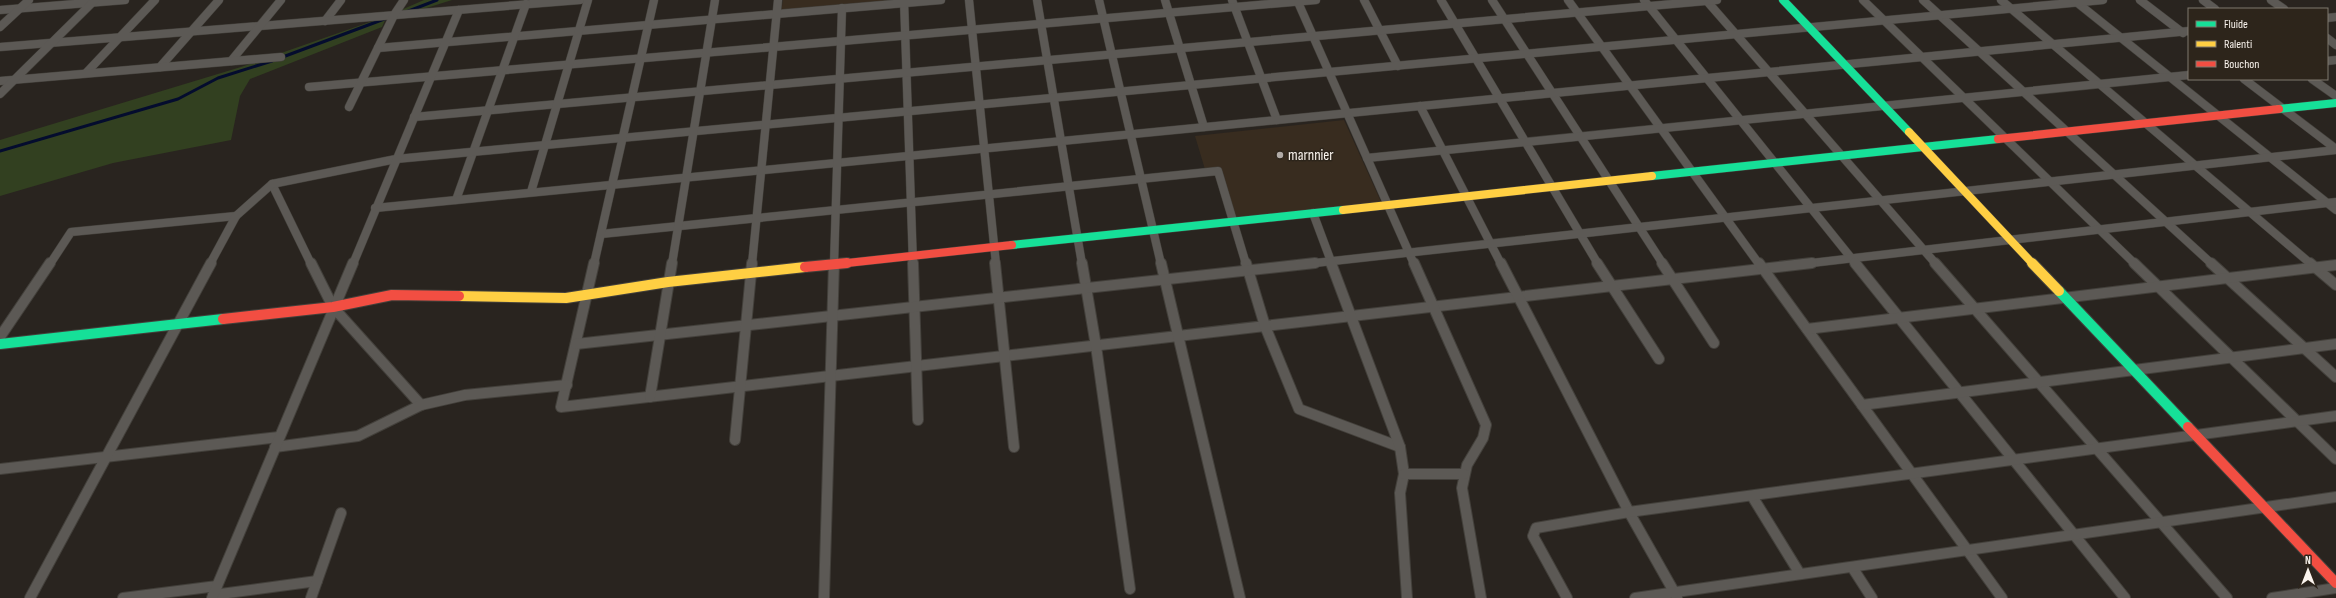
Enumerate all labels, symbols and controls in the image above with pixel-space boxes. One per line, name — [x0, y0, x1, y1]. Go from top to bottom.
legend — [2188, 8, 2328, 80]
text: Fluide — [2224, 17, 2248, 32]
text: Ralenti — [2224, 37, 2252, 52]
text: Bouchon — [2224, 57, 2259, 72]
place label: marnnier — [1288, 146, 1334, 165]
marker: marnnier — [1275, 150, 1285, 160]
north arrow — [2288, 550, 2328, 590]
text: N — [2305, 554, 2311, 567]

